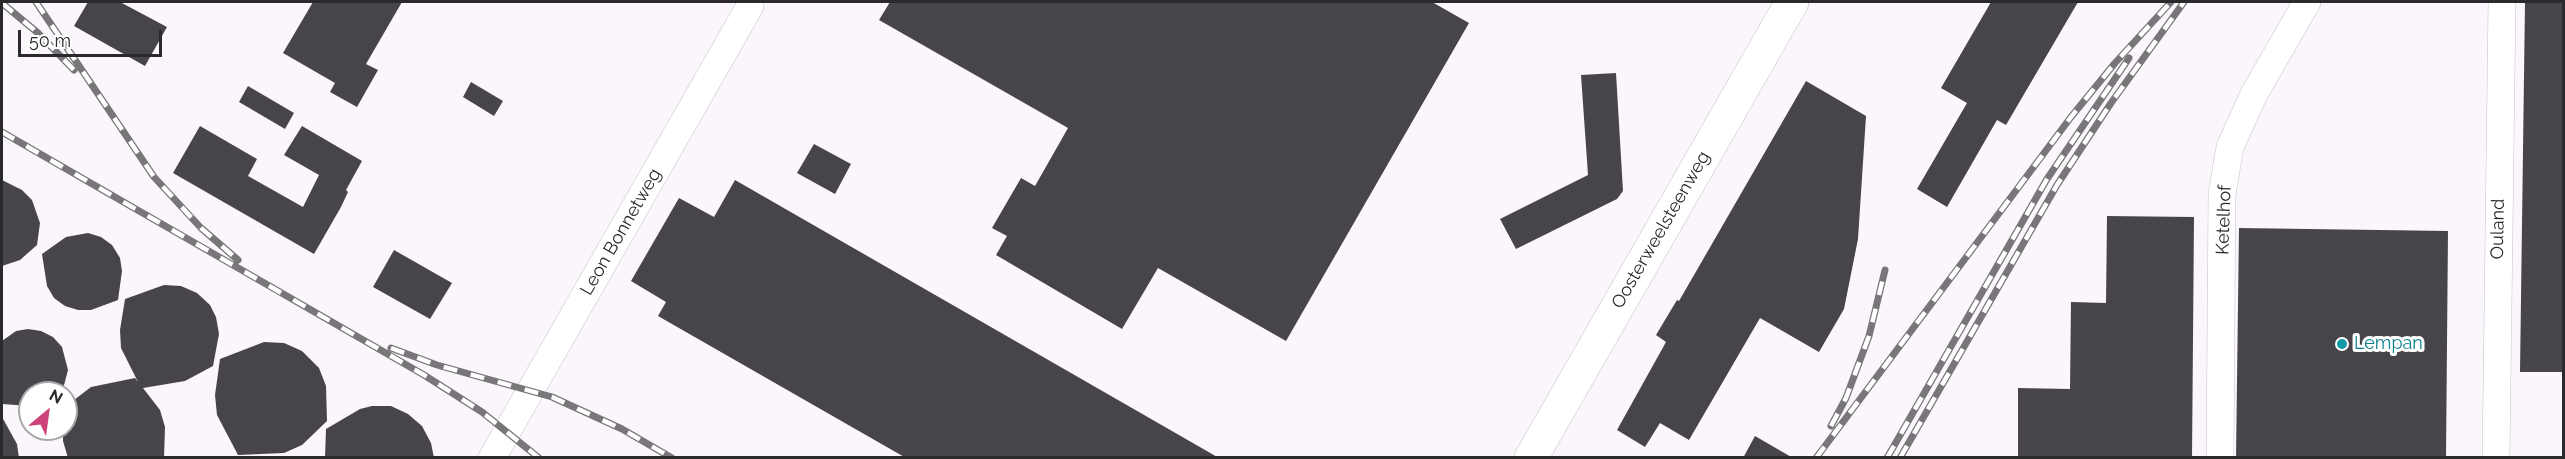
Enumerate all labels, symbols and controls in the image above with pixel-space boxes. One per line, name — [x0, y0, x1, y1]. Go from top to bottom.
scale bar — [21, 18, 165, 56]
text: 50 m — [29, 30, 71, 51]
street label: Oosterweelsteenweg — [1607, 148, 1715, 312]
street label: Leon Bonnetweg — [576, 165, 666, 299]
street label: Ketelhof — [2212, 185, 2236, 255]
street label: Ouland — [2487, 199, 2509, 259]
place label: Lempan — [2354, 333, 2423, 355]
marker: Lempan — [2335, 337, 2349, 351]
north arrow — [18, 381, 78, 441]
text: N — [46, 385, 66, 408]

